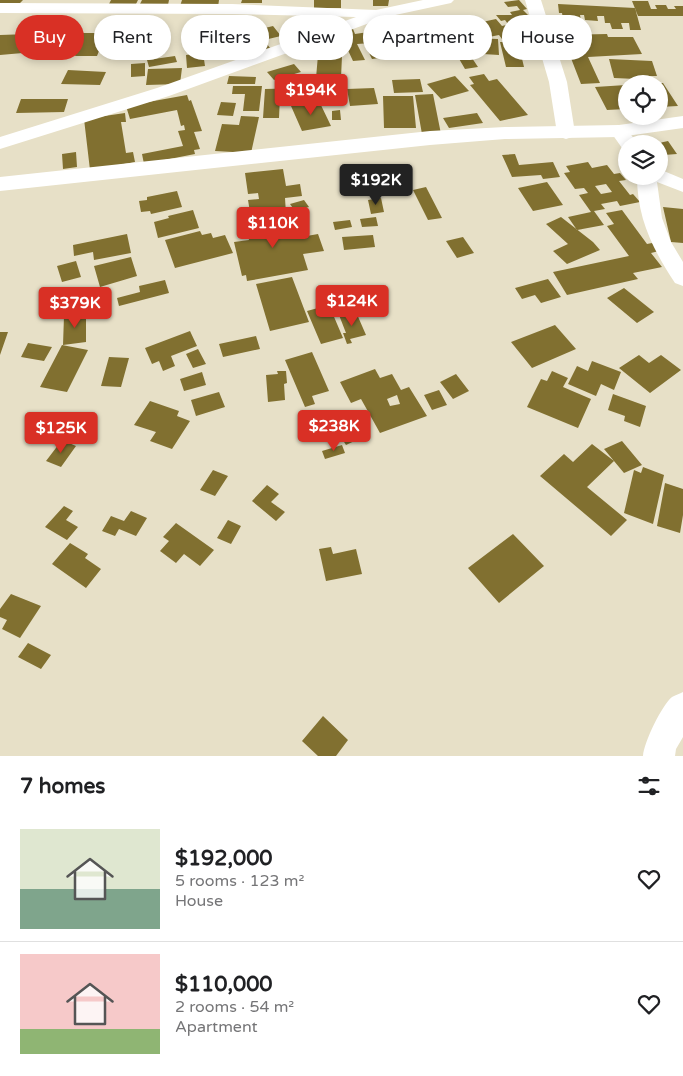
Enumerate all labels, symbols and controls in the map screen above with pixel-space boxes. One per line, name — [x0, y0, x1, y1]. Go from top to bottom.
chip: Buy — [15, 15, 84, 60]
chip: Rent — [94, 15, 171, 60]
chip: Filters — [181, 15, 269, 60]
chip: New — [279, 15, 353, 60]
chip: Apartment — [363, 15, 492, 60]
chip: House — [502, 15, 592, 60]
pin: $194K — [276, 74, 346, 116]
map controls — [618, 75, 668, 185]
button: locate — [618, 75, 668, 125]
text: $194K — [286, 80, 336, 100]
button: layers — [618, 135, 668, 185]
pin: $192K — [341, 164, 411, 206]
text: $192K — [351, 170, 401, 190]
pin: $110K — [238, 206, 308, 249]
text: $110K — [248, 213, 298, 233]
pin: $124K — [317, 284, 387, 327]
pin: $379K — [40, 286, 110, 329]
text: $124K — [327, 291, 377, 311]
text: $379K — [50, 293, 100, 313]
pin: $238K — [299, 410, 369, 452]
pin: $125K — [26, 412, 96, 454]
text: $238K — [309, 416, 359, 436]
text: $125K — [36, 418, 86, 438]
icon: filters — [635, 772, 663, 800]
text: 7 homes — [20, 774, 105, 799]
text: $192,000 — [175, 846, 273, 871]
icon: home — [60, 849, 120, 909]
icon: heart — [635, 865, 663, 893]
text: 5 rooms · 123 m² — [175, 871, 304, 891]
text: House — [175, 891, 223, 911]
text: $110,000 — [175, 972, 273, 997]
icon: home — [60, 974, 120, 1034]
icon: heart — [635, 990, 663, 1018]
text: 2 rooms · 54 m² — [175, 997, 294, 1017]
text: Apartment — [175, 1017, 258, 1037]

